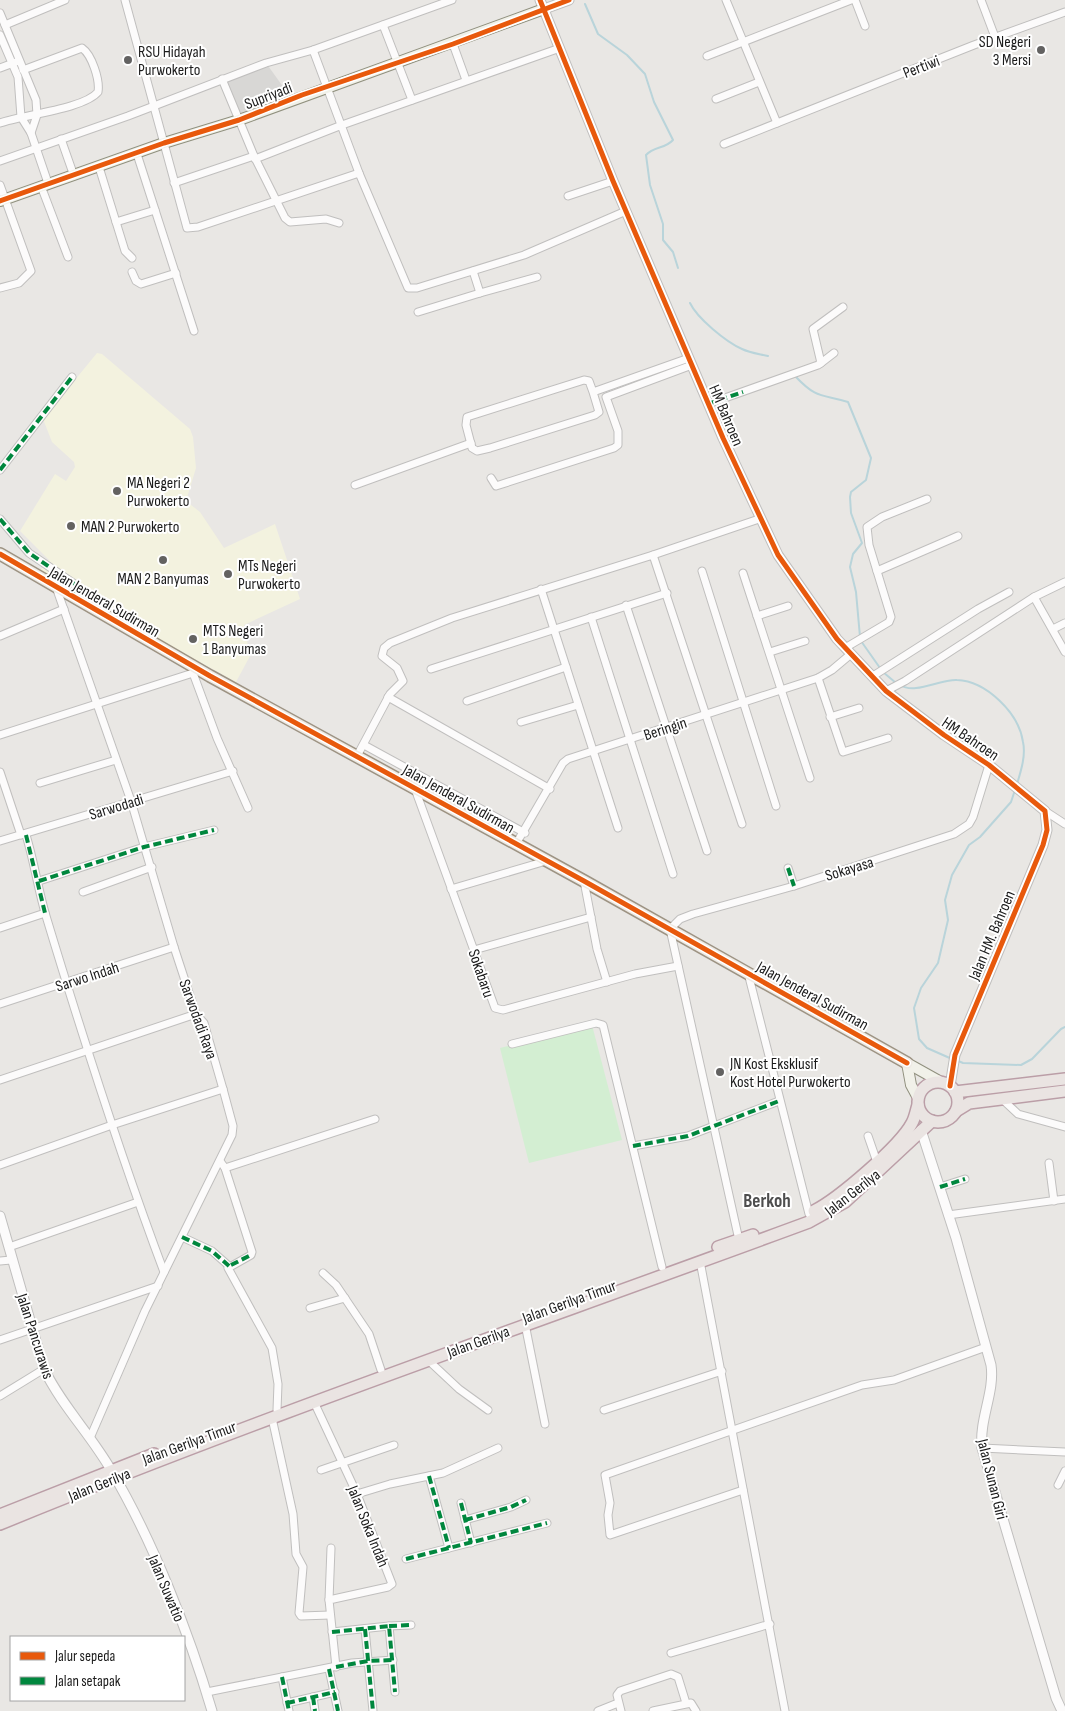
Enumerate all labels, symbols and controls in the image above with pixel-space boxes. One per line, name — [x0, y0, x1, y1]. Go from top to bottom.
place label: SD Negeri 3 Mersi — [979, 33, 1031, 70]
place label: RSU Hidayah Purwokerto — [138, 43, 206, 80]
marker: SD Negeri 3 Mersi — [1035, 44, 1047, 56]
street label: Pertiwi — [900, 52, 943, 83]
marker: RSU Hidayah Purwokerto — [122, 54, 134, 66]
street label: Supriyadi — [242, 79, 295, 114]
street label: HM Bahroen — [704, 382, 747, 449]
place label: MA Negeri 2 Purwokerto — [127, 474, 190, 511]
marker: MA Negeri 2 Purwokerto — [111, 485, 123, 497]
place label: MAN 2 Purwokerto — [81, 518, 179, 537]
marker: MAN 2 Purwokerto — [65, 520, 77, 532]
marker: MAN 2 Banyumas — [157, 554, 169, 566]
place label: MTs Negeri Purwokerto — [238, 557, 300, 594]
street label: Jalan Jenderal Sudirman — [45, 562, 163, 642]
marker: MTs Negeri Purwokerto — [222, 568, 234, 580]
place label: MAN 2 Banyumas — [117, 570, 209, 589]
place label: MTS Negeri 1 Banyumas — [203, 622, 267, 659]
marker: MTS Negeri 1 Banyumas — [187, 633, 199, 645]
street label: HM Bahroen — [938, 713, 1002, 765]
street label: Beringin — [642, 714, 689, 745]
street label: Jalan Jenderal Sudirman — [398, 760, 517, 838]
street label: Sarwodadi — [87, 790, 146, 825]
street label: Sokayasa — [823, 853, 876, 886]
street label: Jalan HM. Bahroen — [965, 888, 1020, 984]
street label: Sokabaru — [463, 947, 498, 1000]
street label: Jalan Jenderal Sudirman — [752, 957, 871, 1035]
street label: Sarwo Indah — [53, 958, 122, 997]
street label: Sarwodadi Raya — [174, 977, 221, 1062]
place label: JN Kost Eksklusif Kost Hotel Purwokerto — [729, 1055, 851, 1092]
marker: JN Kost Eksklusif Kost Hotel Purwokerto — [714, 1066, 726, 1078]
street label: Jalan Gerilya — [821, 1166, 884, 1221]
district label: Berkoh — [743, 1190, 791, 1213]
street label: Jalan Gerilya Timur — [519, 1276, 619, 1329]
street label: Jalan Pancurawis — [12, 1290, 57, 1382]
street label: Jalan Gerilya — [444, 1322, 512, 1363]
street label: Jalan Gerilya Timur — [139, 1417, 239, 1470]
street label: Jalan Sunan Giri — [972, 1436, 1011, 1522]
street label: Jalan Gerilya — [65, 1464, 133, 1507]
street label: Jalan Soka Indah — [342, 1482, 393, 1570]
street label: Jalan Suwatio — [143, 1551, 188, 1625]
legend — [10, 1636, 185, 1701]
text: Jalur sepeda — [54, 1647, 116, 1666]
text: Jalan setapak — [54, 1672, 121, 1691]

